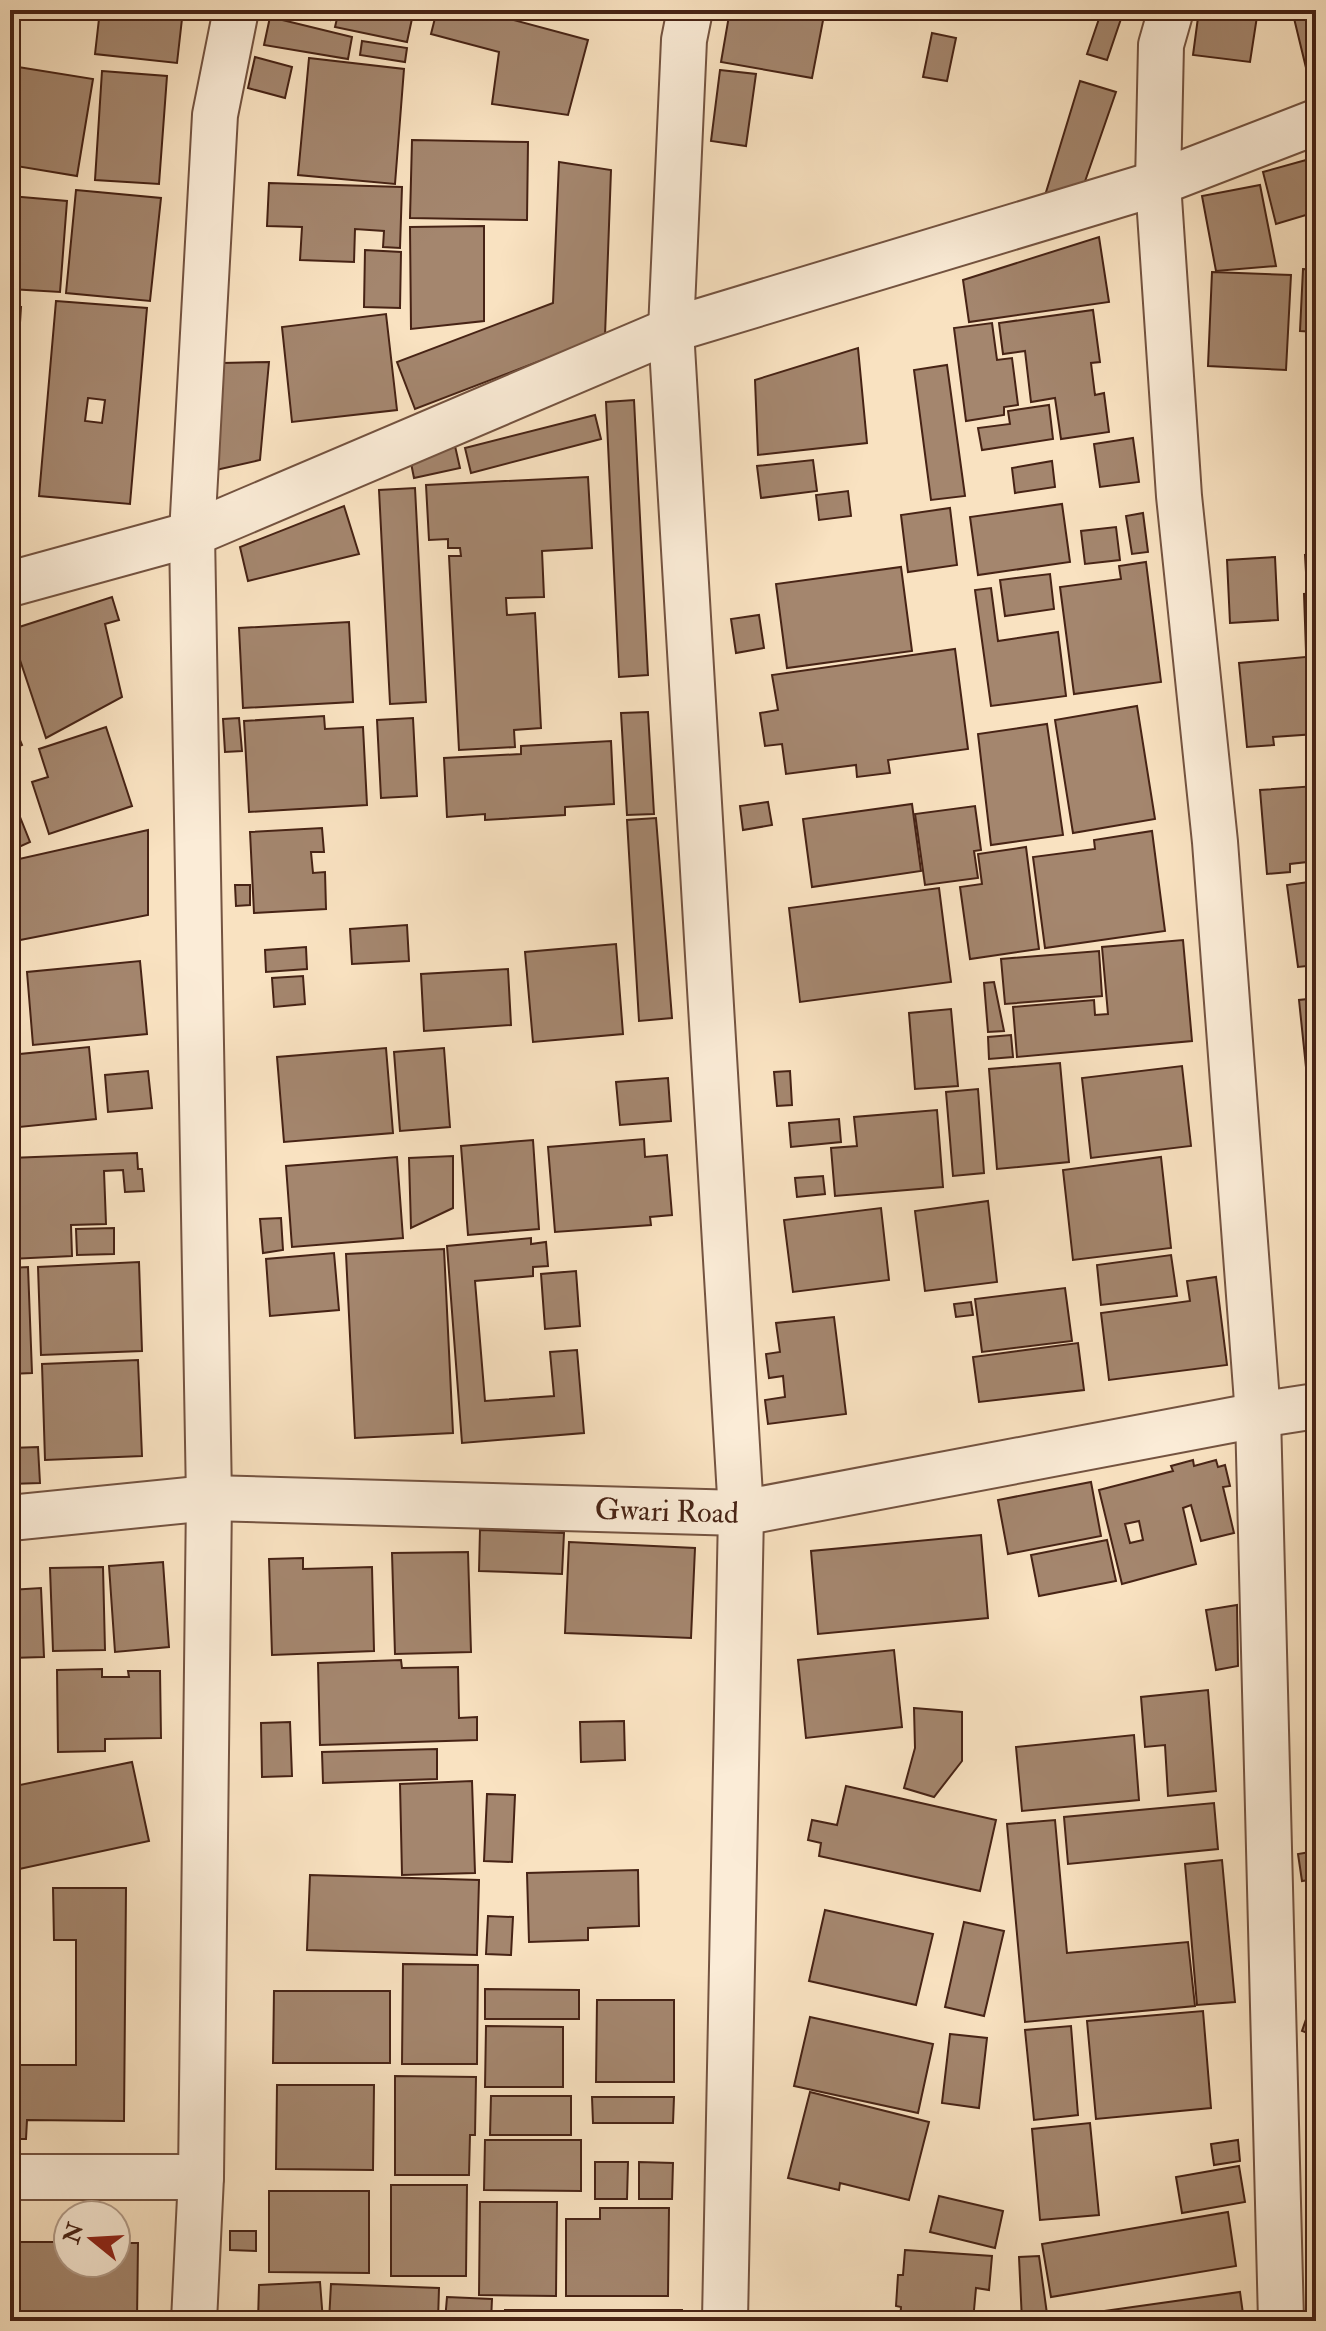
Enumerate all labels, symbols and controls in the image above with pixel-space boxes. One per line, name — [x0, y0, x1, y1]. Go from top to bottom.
street label: Gwari Road — [594, 1491, 740, 1532]
north arrow — [52, 2199, 132, 2279]
text: N — [57, 2219, 90, 2248]

